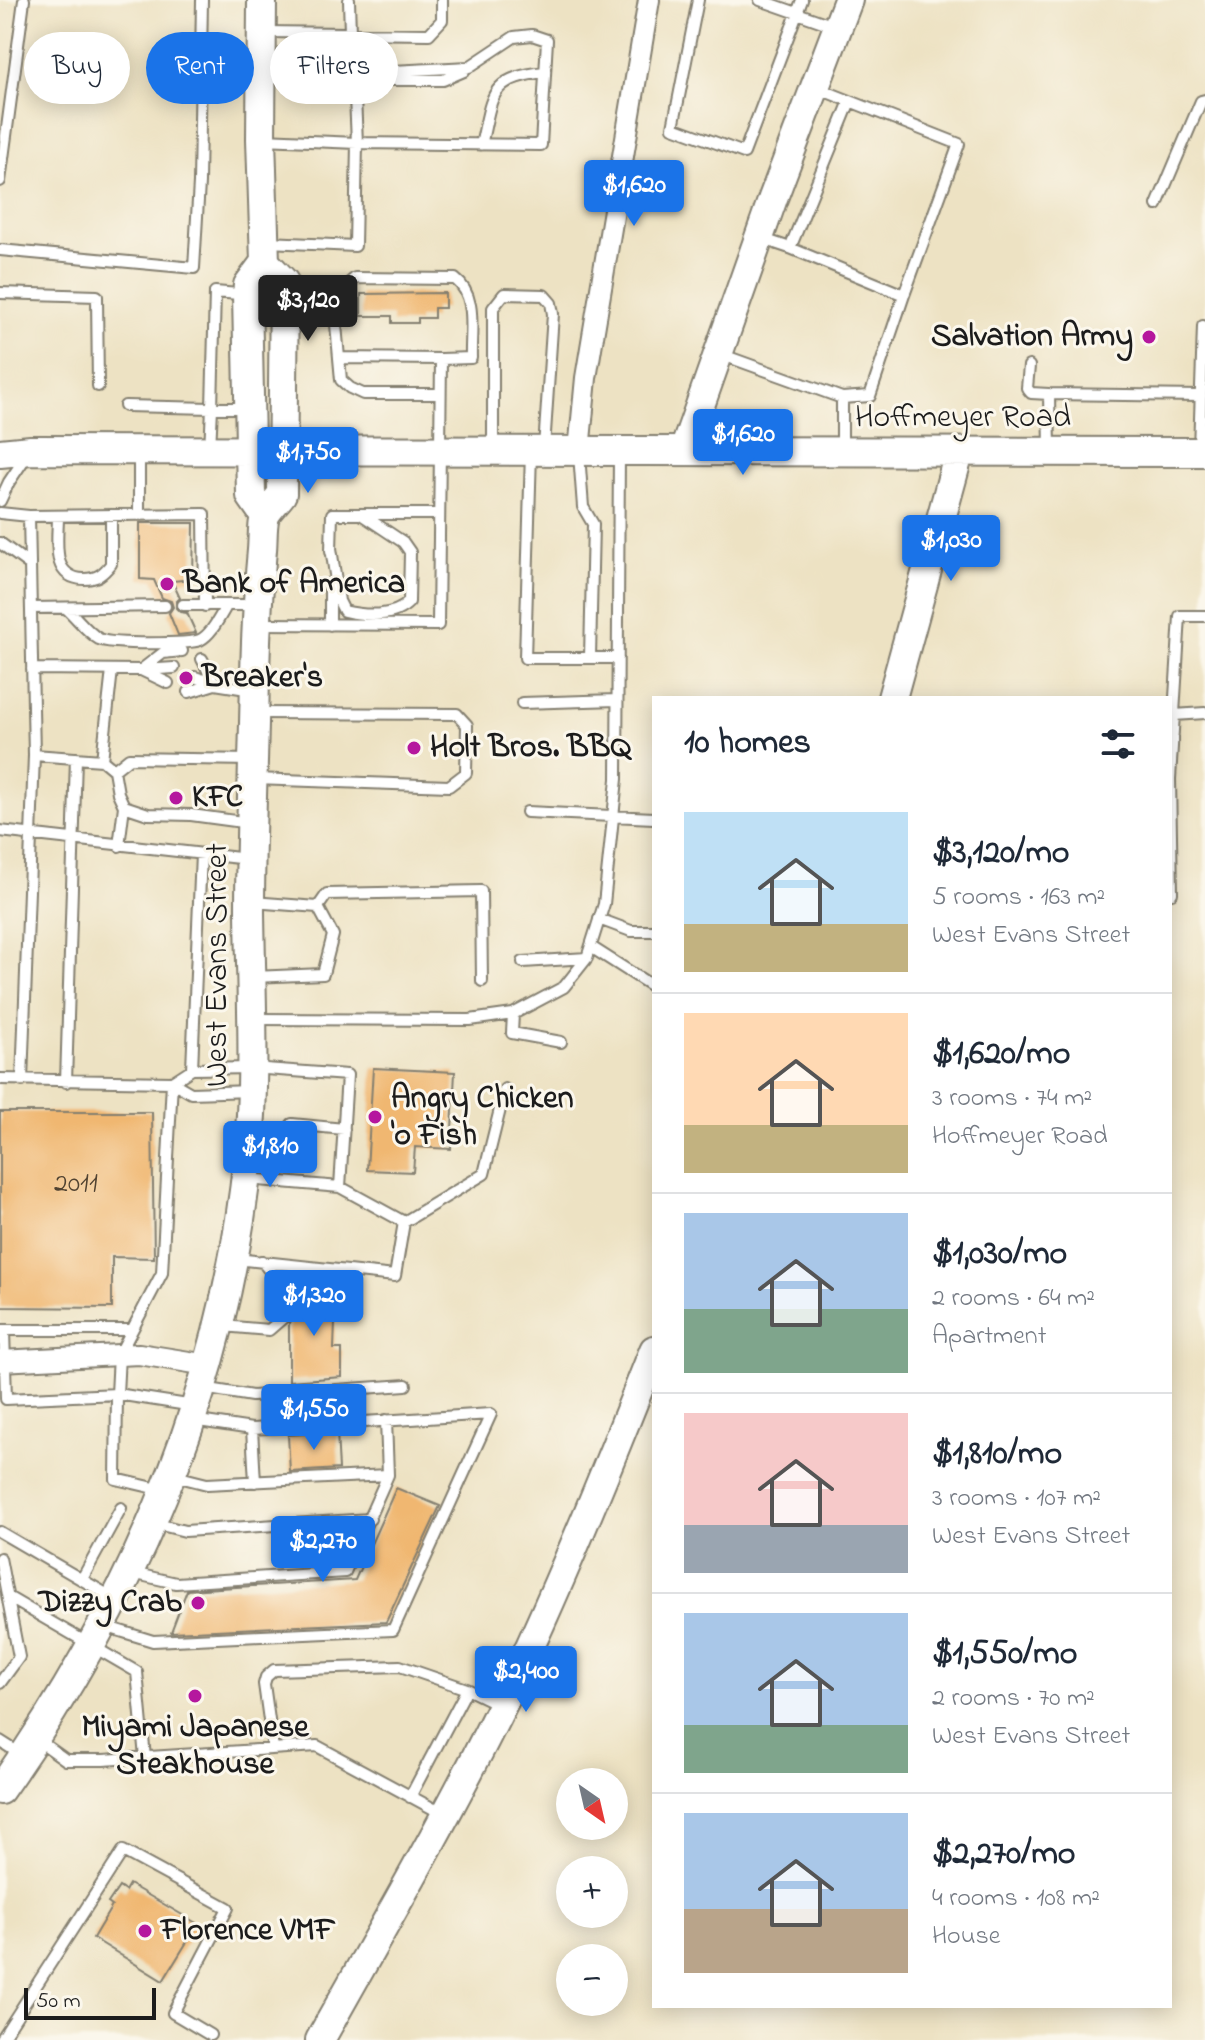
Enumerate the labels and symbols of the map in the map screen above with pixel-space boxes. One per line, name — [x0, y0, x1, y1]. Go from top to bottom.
pin: $1,620 — [569, 160, 699, 228]
pin: $3,120 — [243, 275, 373, 343]
place label: Salvation Army — [931, 314, 1133, 362]
marker: Salvation Army — [1140, 328, 1158, 346]
street label: Hoffmeyer Road — [855, 395, 1071, 442]
pin: $1,620 — [678, 409, 808, 477]
pin: $1,750 — [243, 427, 373, 495]
pin: $1,030 — [886, 515, 1016, 583]
place label: Bank of America — [181, 561, 405, 608]
marker: Bank of America — [158, 575, 176, 593]
place label: Breaker's — [200, 655, 323, 702]
marker: Breaker's — [177, 669, 195, 687]
place label: Holt Bros. BBQ — [430, 725, 632, 772]
marker: Holt Bros. BBQ — [405, 739, 423, 757]
place label: KFC — [192, 775, 244, 822]
marker: KFC — [167, 789, 185, 807]
street label: West Evans Street — [195, 843, 242, 1087]
place label: Angry Chicken 'o Fish — [391, 1076, 574, 1160]
marker: Angry Chicken 'o Fish — [366, 1108, 384, 1126]
pin: $1,810 — [205, 1121, 335, 1189]
house number: 2011 — [54, 1164, 98, 1205]
pin: $1,320 — [249, 1270, 379, 1338]
pin: $1,550 — [249, 1384, 379, 1452]
pin: $2,270 — [258, 1516, 388, 1584]
place label: Dizzy Crab — [36, 1580, 182, 1628]
marker: Dizzy Crab — [189, 1594, 207, 1612]
pin: $2,400 — [461, 1646, 591, 1714]
marker: Miyami Japanese Steakhouse — [186, 1687, 204, 1705]
place label: Miyami Japanese Steakhouse — [81, 1705, 310, 1789]
north arrow — [556, 1768, 628, 1840]
place label: Florence VMF — [159, 1908, 336, 1955]
marker: Florence VMF — [136, 1922, 154, 1940]
scale bar — [24, 1984, 156, 2020]

